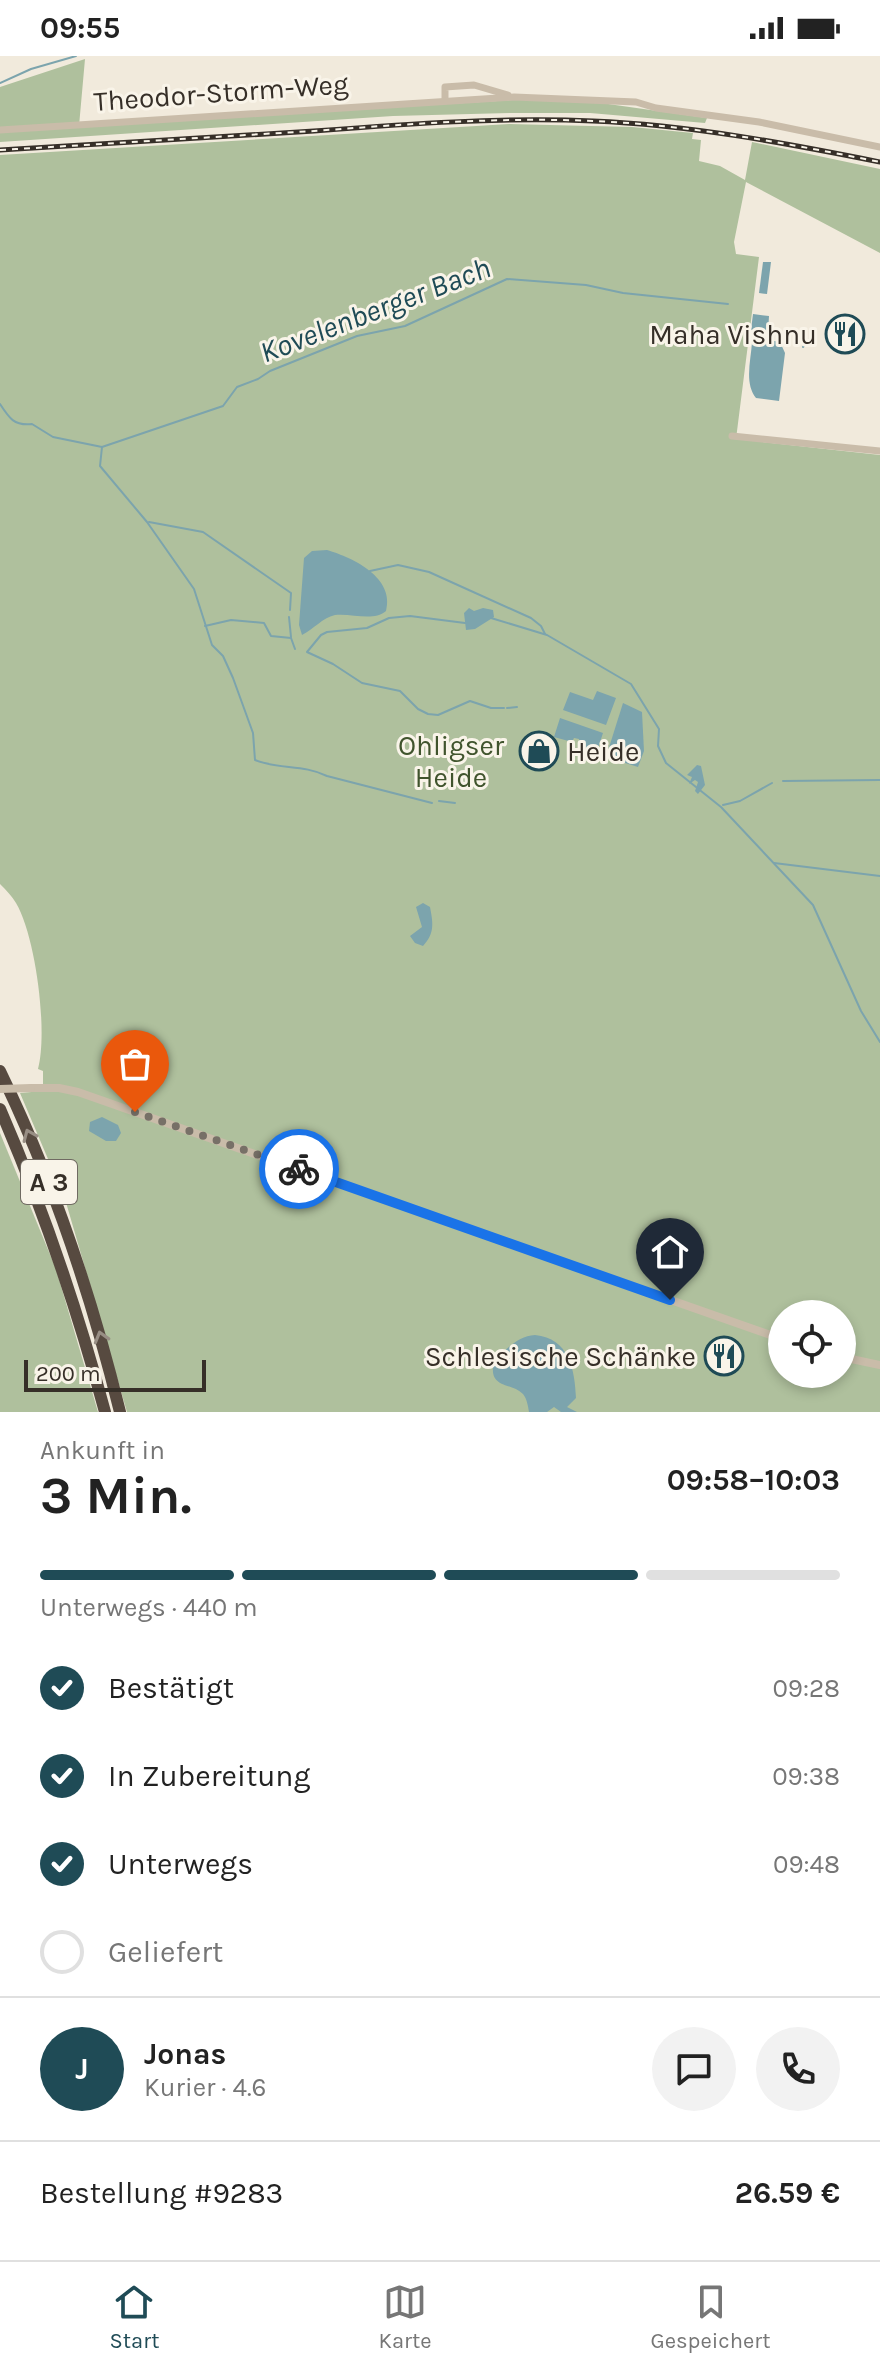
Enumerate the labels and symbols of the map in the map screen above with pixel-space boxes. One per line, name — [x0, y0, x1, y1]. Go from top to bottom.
street label: Theodor-Storm-Weg — [92, 67, 350, 118]
water label: Kovelenberger Bach — [255, 250, 495, 370]
restaurant icon: Maha Vishnu — [824, 313, 866, 355]
place label: Maha Vishnu — [649, 318, 817, 351]
park label: Ohligser Heide — [398, 729, 505, 794]
shop icon: Heide — [518, 730, 560, 772]
place label: Heide — [567, 735, 639, 768]
pin — [101, 1030, 169, 1112]
one-way arrow — [22, 1129, 39, 1143]
courier — [259, 1129, 339, 1209]
road number: A 3 — [21, 1160, 77, 1204]
pin — [636, 1218, 704, 1300]
one-way arrow — [94, 1330, 110, 1344]
restaurant icon: Schlesische Schänke — [703, 1335, 745, 1377]
place label: Schlesische Schänke — [425, 1340, 696, 1373]
scale bar — [24, 1356, 206, 1392]

